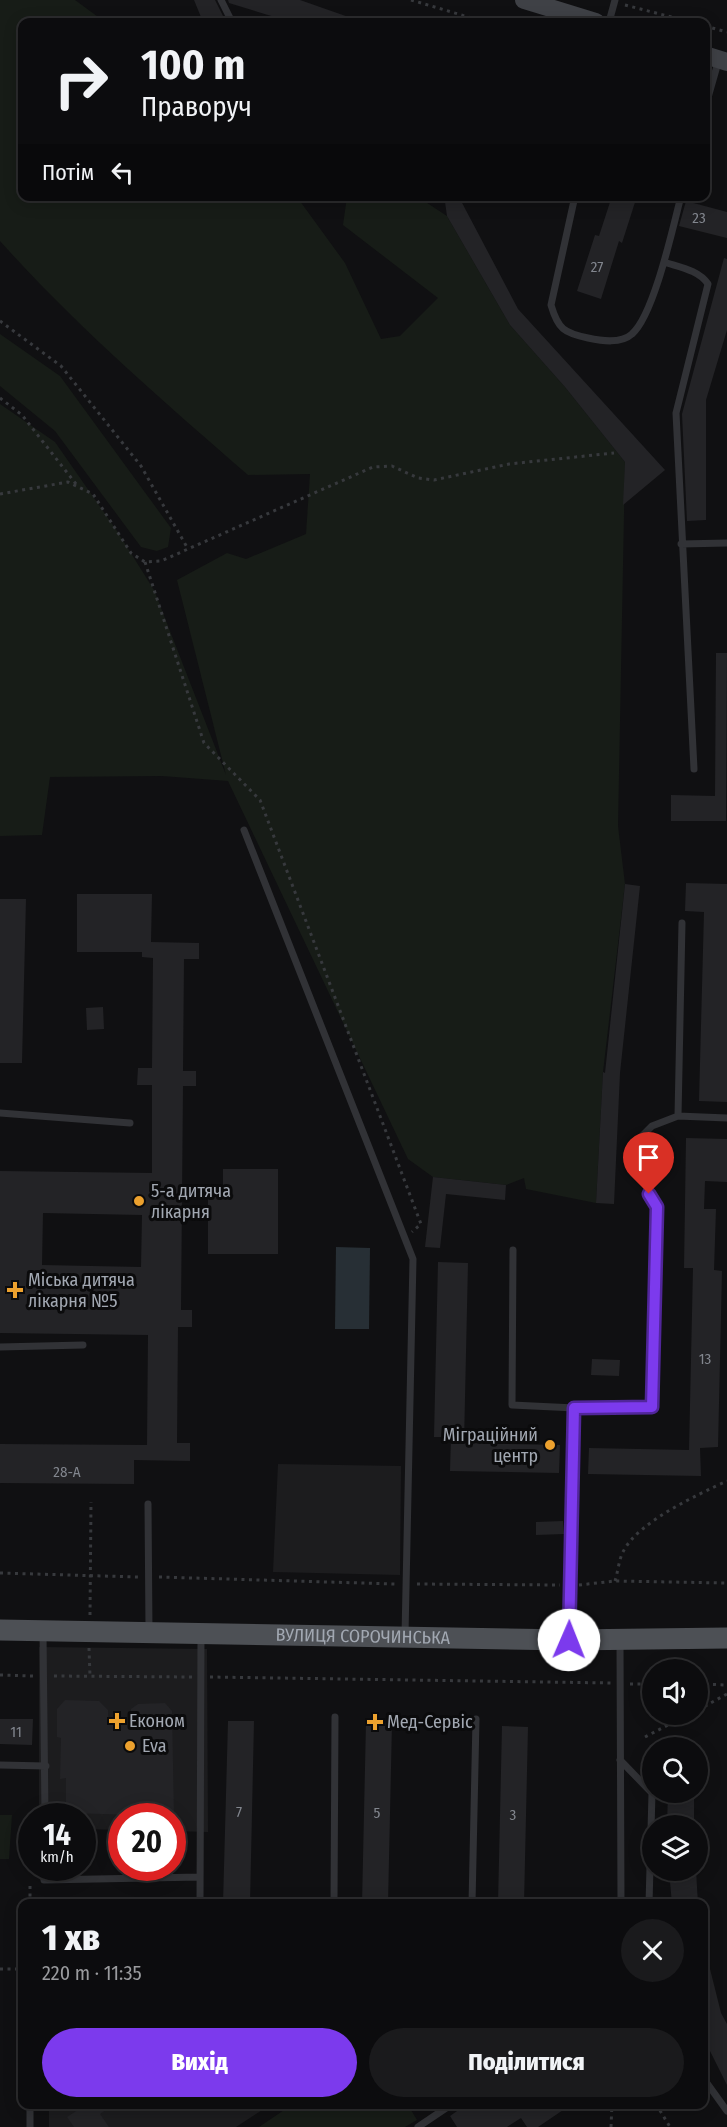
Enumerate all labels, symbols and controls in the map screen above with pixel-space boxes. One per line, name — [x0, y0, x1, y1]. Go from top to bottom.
text: 100 m — [141, 40, 245, 90]
icon: right — [42, 42, 120, 120]
text: Праворуч — [141, 91, 252, 123]
icon: left — [106, 156, 139, 189]
text: Потім — [42, 159, 94, 186]
house number: 23 — [692, 209, 706, 227]
house number: 27 — [591, 258, 603, 276]
pin — [623, 1132, 674, 1194]
icon: arrive — [632, 1141, 665, 1174]
place label: 5-а дитяча лікарня — [151, 1180, 231, 1223]
marker: 5-а дитяча лікарня — [132, 1194, 146, 1208]
place label: Міська дитяча лікарня №5 — [28, 1269, 135, 1312]
marker: Міська дитяча лікарня №5 — [6, 1281, 24, 1299]
house number: 13 — [699, 1350, 712, 1368]
place label: Міграційний центр — [443, 1424, 538, 1467]
marker: Міграційний центр — [543, 1438, 557, 1452]
house number: 28-А — [53, 1463, 81, 1481]
position arrow — [537, 1608, 601, 1672]
street label: ВУЛИЦЯ СОРОЧИНСЬКА — [276, 1624, 451, 1649]
map controls — [642, 1659, 708, 1881]
button: sound — [642, 1659, 708, 1725]
place label: Економ — [129, 1710, 185, 1732]
place label: Мед-Сервіс — [387, 1711, 473, 1733]
marker: Економ — [110, 1714, 124, 1728]
marker: Мед-Сервіс — [368, 1715, 382, 1729]
house number: 11 — [10, 1723, 22, 1741]
place label: Eva — [142, 1735, 167, 1757]
button: search — [642, 1737, 708, 1803]
marker: Eva — [123, 1739, 137, 1753]
speed limit sign: 20 — [108, 1803, 186, 1881]
house number: 7 — [236, 1803, 242, 1821]
house number: 5 — [374, 1804, 381, 1822]
house number: 3 — [510, 1806, 517, 1824]
button: layers — [642, 1815, 708, 1881]
text: 14 — [43, 1817, 71, 1853]
text: km/h — [40, 1848, 74, 1866]
text: 1 хв — [42, 1916, 100, 1960]
button: close — [621, 1919, 684, 1982]
text: 220 m · 11:35 — [42, 1961, 142, 1985]
button: Вихід — [42, 2028, 357, 2097]
button: Поділитися — [369, 2028, 684, 2097]

